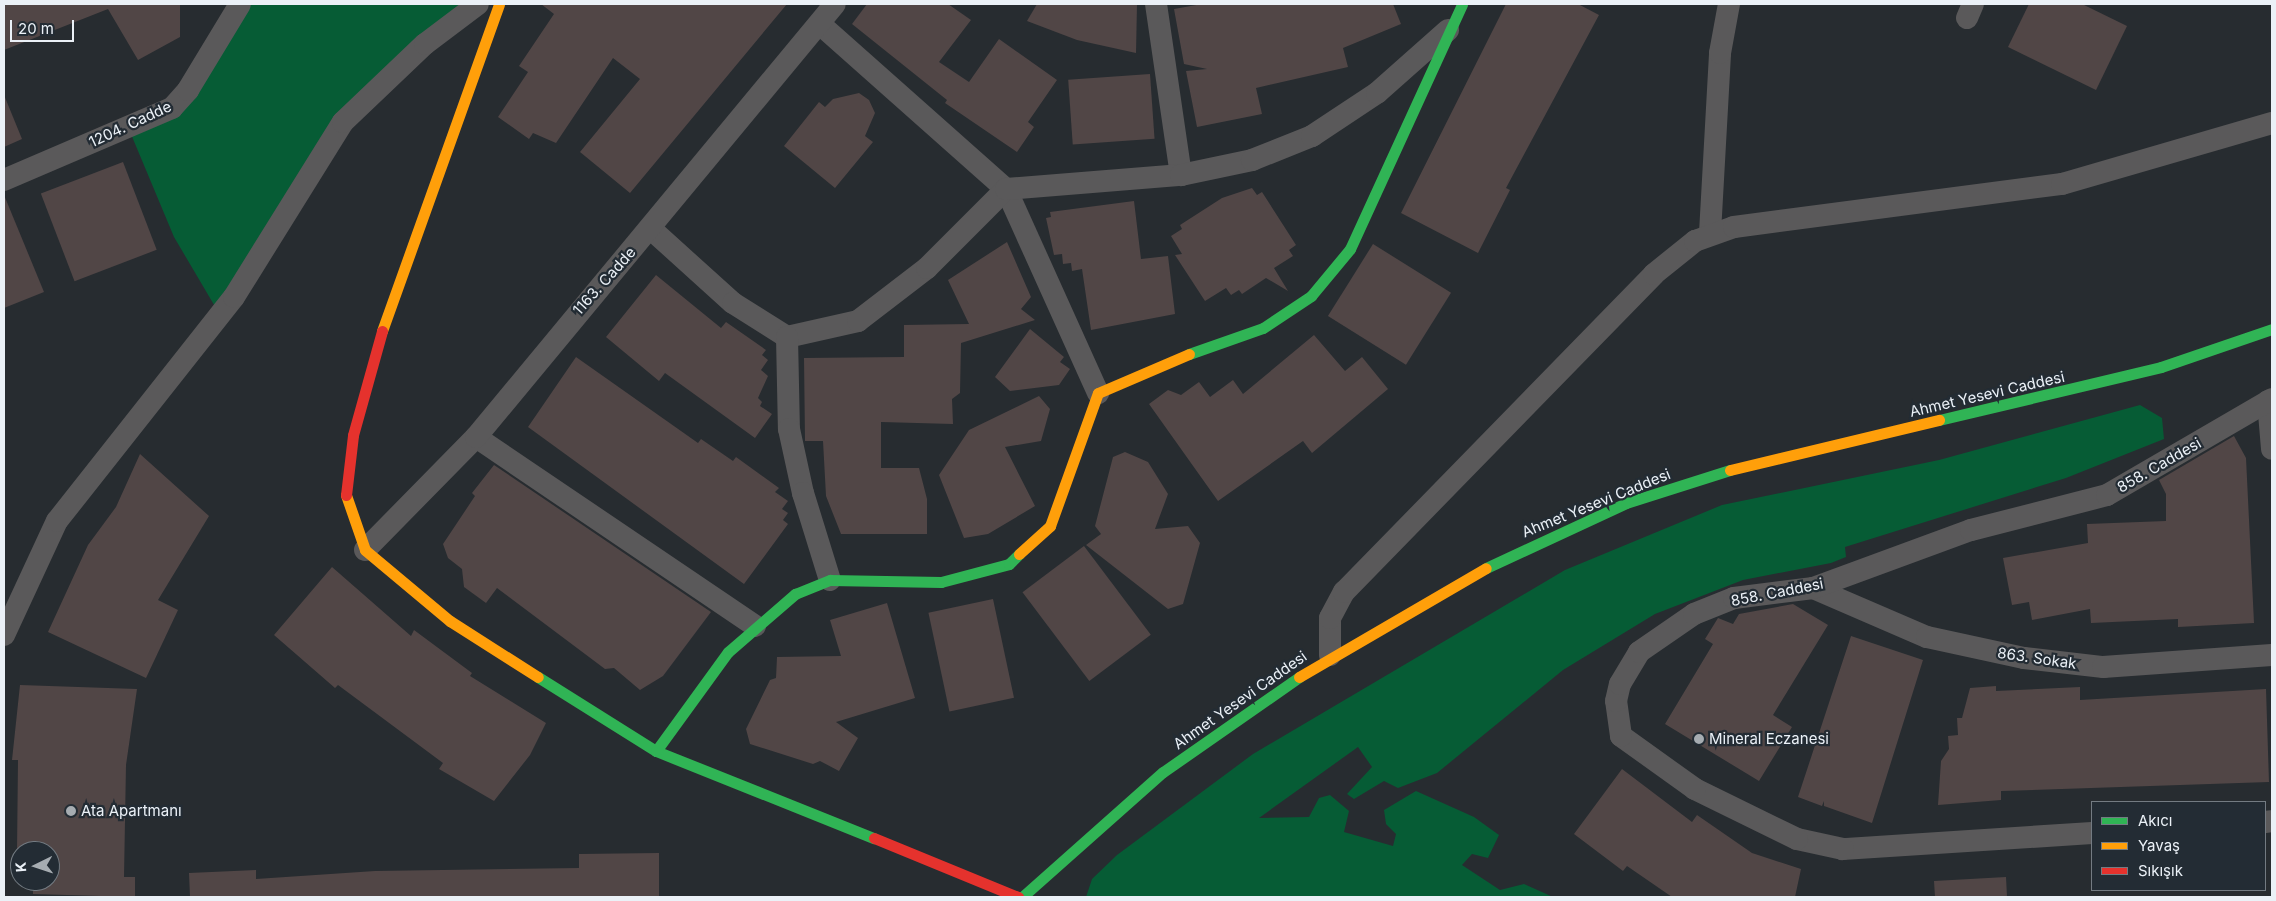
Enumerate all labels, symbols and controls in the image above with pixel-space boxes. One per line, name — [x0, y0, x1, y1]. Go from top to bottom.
scale bar — [12, 10, 76, 42]
text: 20 m — [18, 19, 54, 38]
street label: 1204. Cadde — [86, 97, 174, 151]
street label: 1163. Cadde — [569, 243, 639, 319]
street label: Ahmet Yesevi Caddesi — [1908, 367, 2066, 421]
street label: 858. Caddesi — [2114, 434, 2204, 496]
street label: Ahmet Yesevi Caddesi — [1519, 465, 1673, 541]
street label: 858. Caddesi — [1729, 574, 1825, 610]
street label: 863. Sokak — [1996, 644, 2078, 672]
street label: Ahmet Yesevi Caddesi — [1170, 647, 1310, 753]
place label: Mineral Eczanesi — [1709, 730, 1829, 748]
marker: Mineral Eczanesi — [1693, 733, 1705, 745]
legend — [2091, 801, 2266, 891]
place label: Ata Apartmanı — [81, 802, 182, 820]
marker: Ata Apartmanı — [65, 805, 77, 817]
text: Akıcı — [2138, 811, 2172, 830]
text: Yavaş — [2138, 836, 2180, 855]
north arrow — [10, 841, 60, 891]
text: K — [12, 861, 29, 873]
text: Sıkışık — [2138, 861, 2183, 880]

